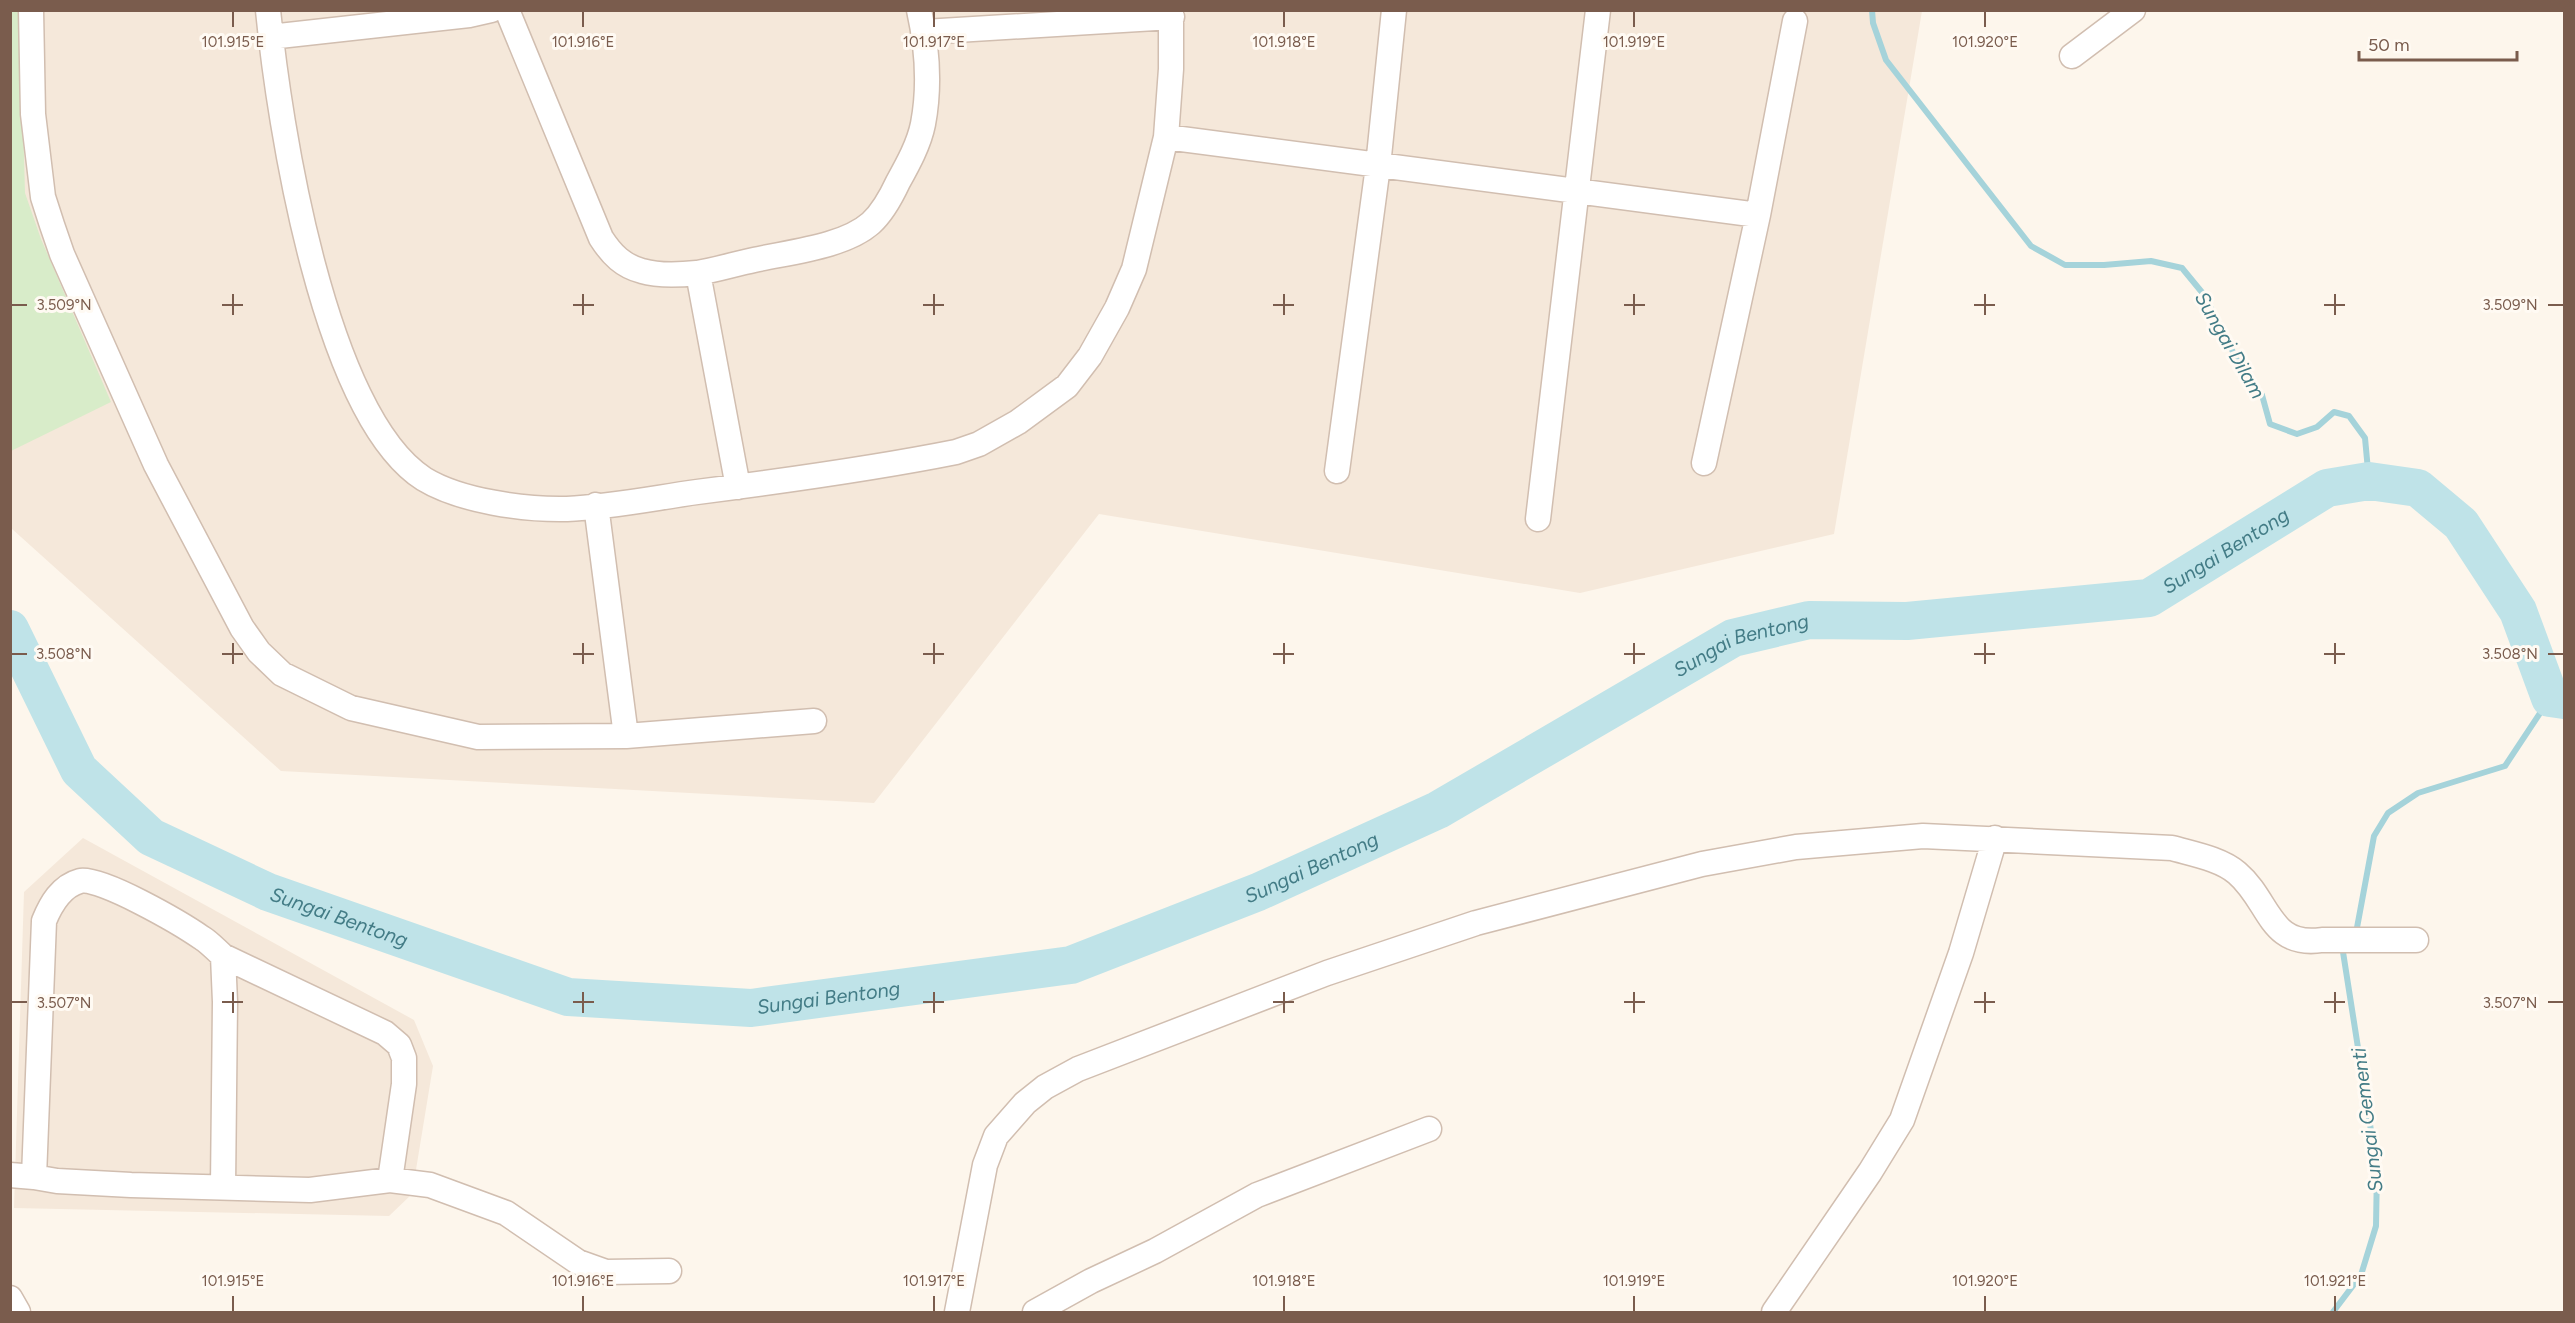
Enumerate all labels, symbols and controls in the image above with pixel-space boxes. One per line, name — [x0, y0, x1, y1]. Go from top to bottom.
scale bar — [2359, 24, 2516, 62]
text: 101.915°E — [202, 33, 264, 51]
text: 101.916°E — [552, 33, 614, 51]
text: 101.917°E — [903, 33, 965, 51]
text: 101.918°E — [1252, 33, 1316, 51]
text: 101.919°E — [1603, 33, 1665, 51]
text: 101.920°E — [1952, 33, 2018, 51]
text: 50 m — [2368, 34, 2410, 56]
water label: Sungai Dilam — [2190, 287, 2270, 403]
text: 3.509°N — [36, 296, 92, 314]
text: 3.509°N — [2482, 296, 2538, 314]
water label: Sungai Bentong — [2158, 502, 2294, 599]
water label: Sungai Bentong — [1669, 608, 1811, 682]
text: 3.508°N — [36, 645, 92, 663]
text: 3.508°N — [2482, 645, 2538, 663]
water label: Sungai Bentong — [1241, 827, 1382, 908]
water label: Sungai Bentong — [267, 882, 411, 952]
water label: Sungai Bentong — [755, 976, 902, 1019]
text: 3.507°N — [37, 994, 91, 1012]
text: 3.507°N — [2483, 994, 2537, 1012]
water label: Sungai Gementi — [2346, 1046, 2388, 1194]
text: 101.915°E — [202, 1272, 264, 1290]
text: 101.916°E — [552, 1272, 614, 1290]
text: 101.917°E — [903, 1272, 965, 1290]
text: 101.918°E — [1252, 1272, 1316, 1290]
text: 101.919°E — [1603, 1272, 1665, 1290]
text: 101.920°E — [1952, 1272, 2018, 1290]
text: 101.921°E — [2304, 1272, 2366, 1290]

